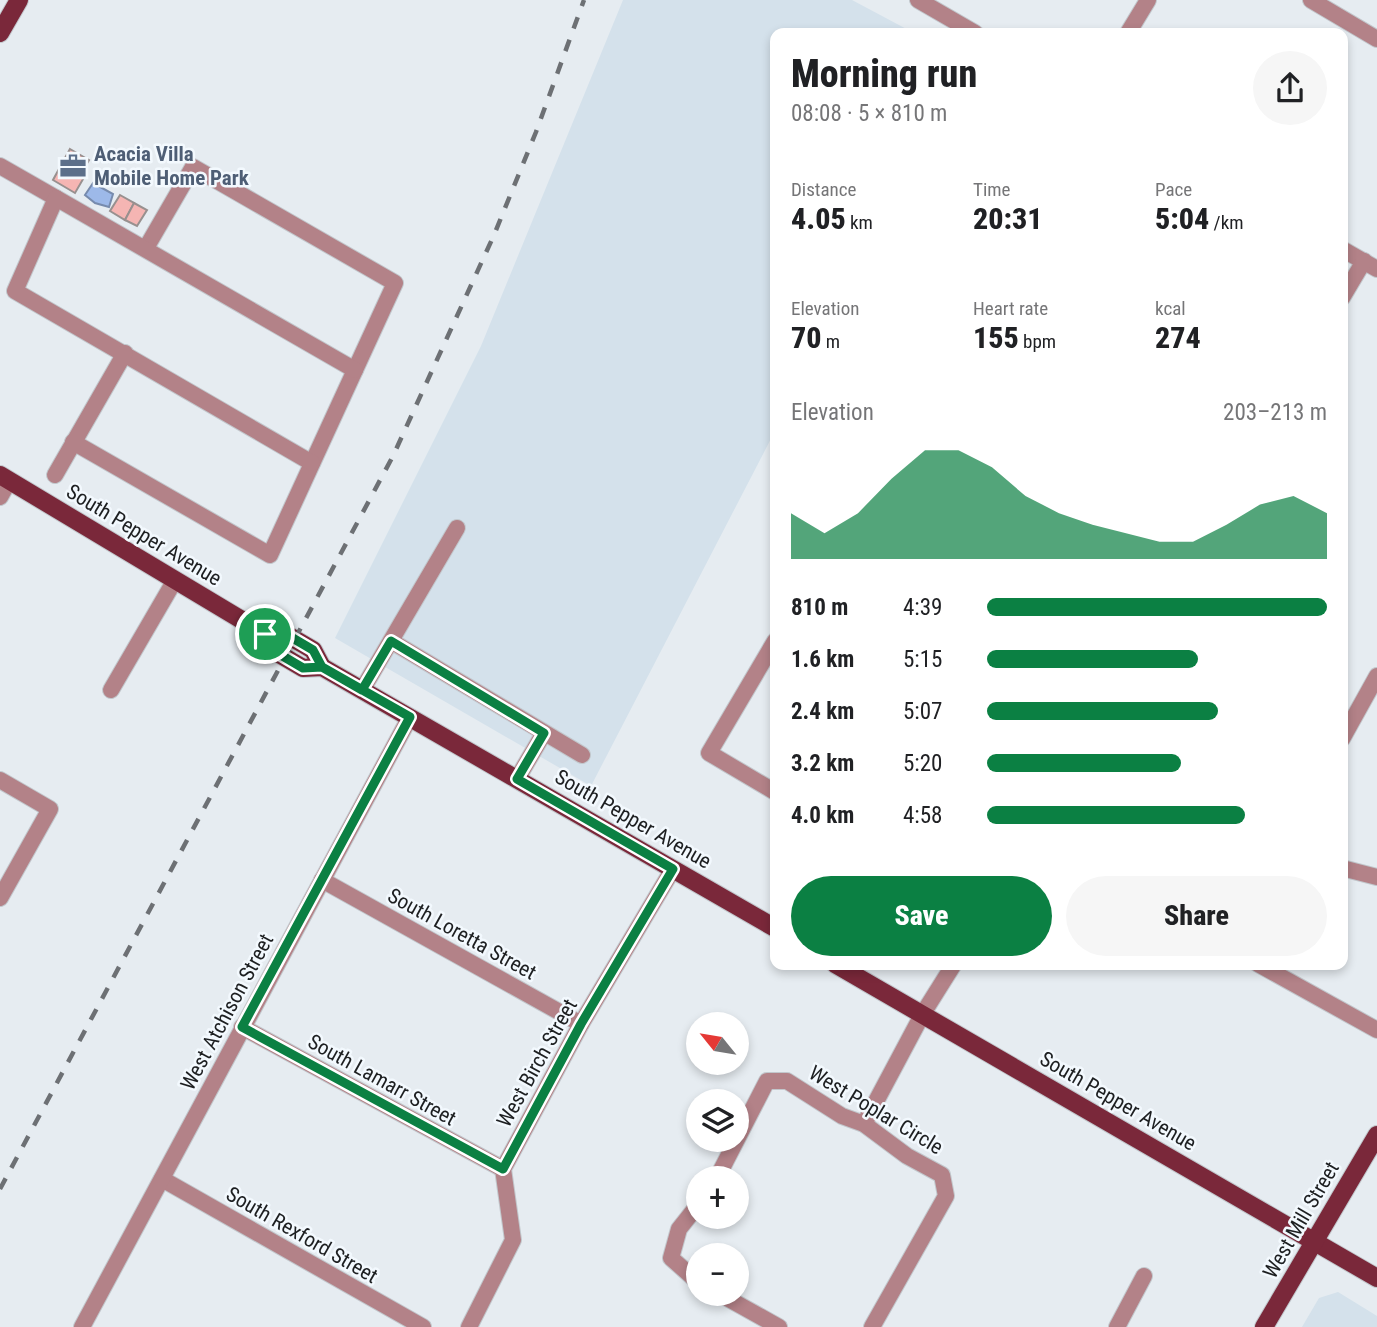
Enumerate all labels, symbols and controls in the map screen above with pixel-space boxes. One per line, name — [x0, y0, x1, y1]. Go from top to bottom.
button: share — [1253, 51, 1327, 125]
text: Morning run — [791, 52, 977, 96]
text: 08:08 · 5 × 810 m — [791, 100, 947, 127]
place label: Acacia Villa Mobile Home Park — [94, 142, 250, 190]
office icon: Acacia Villa Mobile Home Park — [58, 151, 88, 181]
text: Distance — [791, 178, 856, 201]
text: Time — [973, 178, 1010, 201]
text: Pace — [1155, 178, 1192, 201]
text: 4.05 — [791, 201, 846, 236]
text: 20:31 — [973, 201, 1042, 236]
text: 5:04 — [1155, 201, 1209, 236]
text: km — [846, 211, 873, 234]
text: /km — [1209, 211, 1244, 234]
text: Elevation — [791, 297, 859, 320]
text: Heart rate — [973, 297, 1048, 320]
text: kcal — [1155, 297, 1186, 320]
text: 70 — [791, 320, 822, 355]
text: 155 — [973, 320, 1019, 355]
text: 274 — [1155, 320, 1201, 355]
text: m — [822, 330, 840, 353]
text: bpm — [1019, 330, 1056, 353]
text: Elevation — [791, 399, 874, 426]
text: 203–213 m — [1223, 399, 1327, 426]
street label: South Pepper Avenue — [62, 479, 226, 591]
text: 810 m — [791, 594, 848, 621]
text: 4:39 — [903, 594, 942, 621]
pin — [235, 604, 295, 664]
icon: arrive — [246, 615, 284, 653]
text: 1.6 km — [791, 646, 854, 673]
text: 5:15 — [903, 646, 942, 673]
text: 2.4 km — [791, 698, 854, 725]
text: 5:07 — [903, 698, 942, 725]
text: 3.2 km — [791, 750, 854, 777]
text: 5:20 — [903, 750, 942, 777]
street label: South Pepper Avenue — [551, 765, 715, 874]
text: 4.0 km — [791, 802, 854, 829]
text: 4:58 — [903, 802, 942, 829]
button: Save — [791, 876, 1052, 956]
button: Share — [1066, 876, 1327, 956]
street label: South Loretta Street — [384, 883, 540, 985]
street label: West Atchison Street — [176, 930, 278, 1094]
street label: West Birch Street — [492, 995, 582, 1131]
north arrow — [686, 1012, 749, 1074]
map controls — [686, 1012, 749, 1306]
street label: South Lamarr Street — [304, 1029, 460, 1131]
street label: South Pepper Avenue — [1036, 1047, 1200, 1156]
street label: West Poplar Circle — [805, 1061, 947, 1159]
button: layers — [686, 1089, 749, 1152]
street label: West Mill Street — [1258, 1157, 1344, 1283]
button: + — [686, 1166, 749, 1229]
street label: South Rexford Street — [222, 1182, 382, 1288]
button: − — [686, 1243, 749, 1306]

